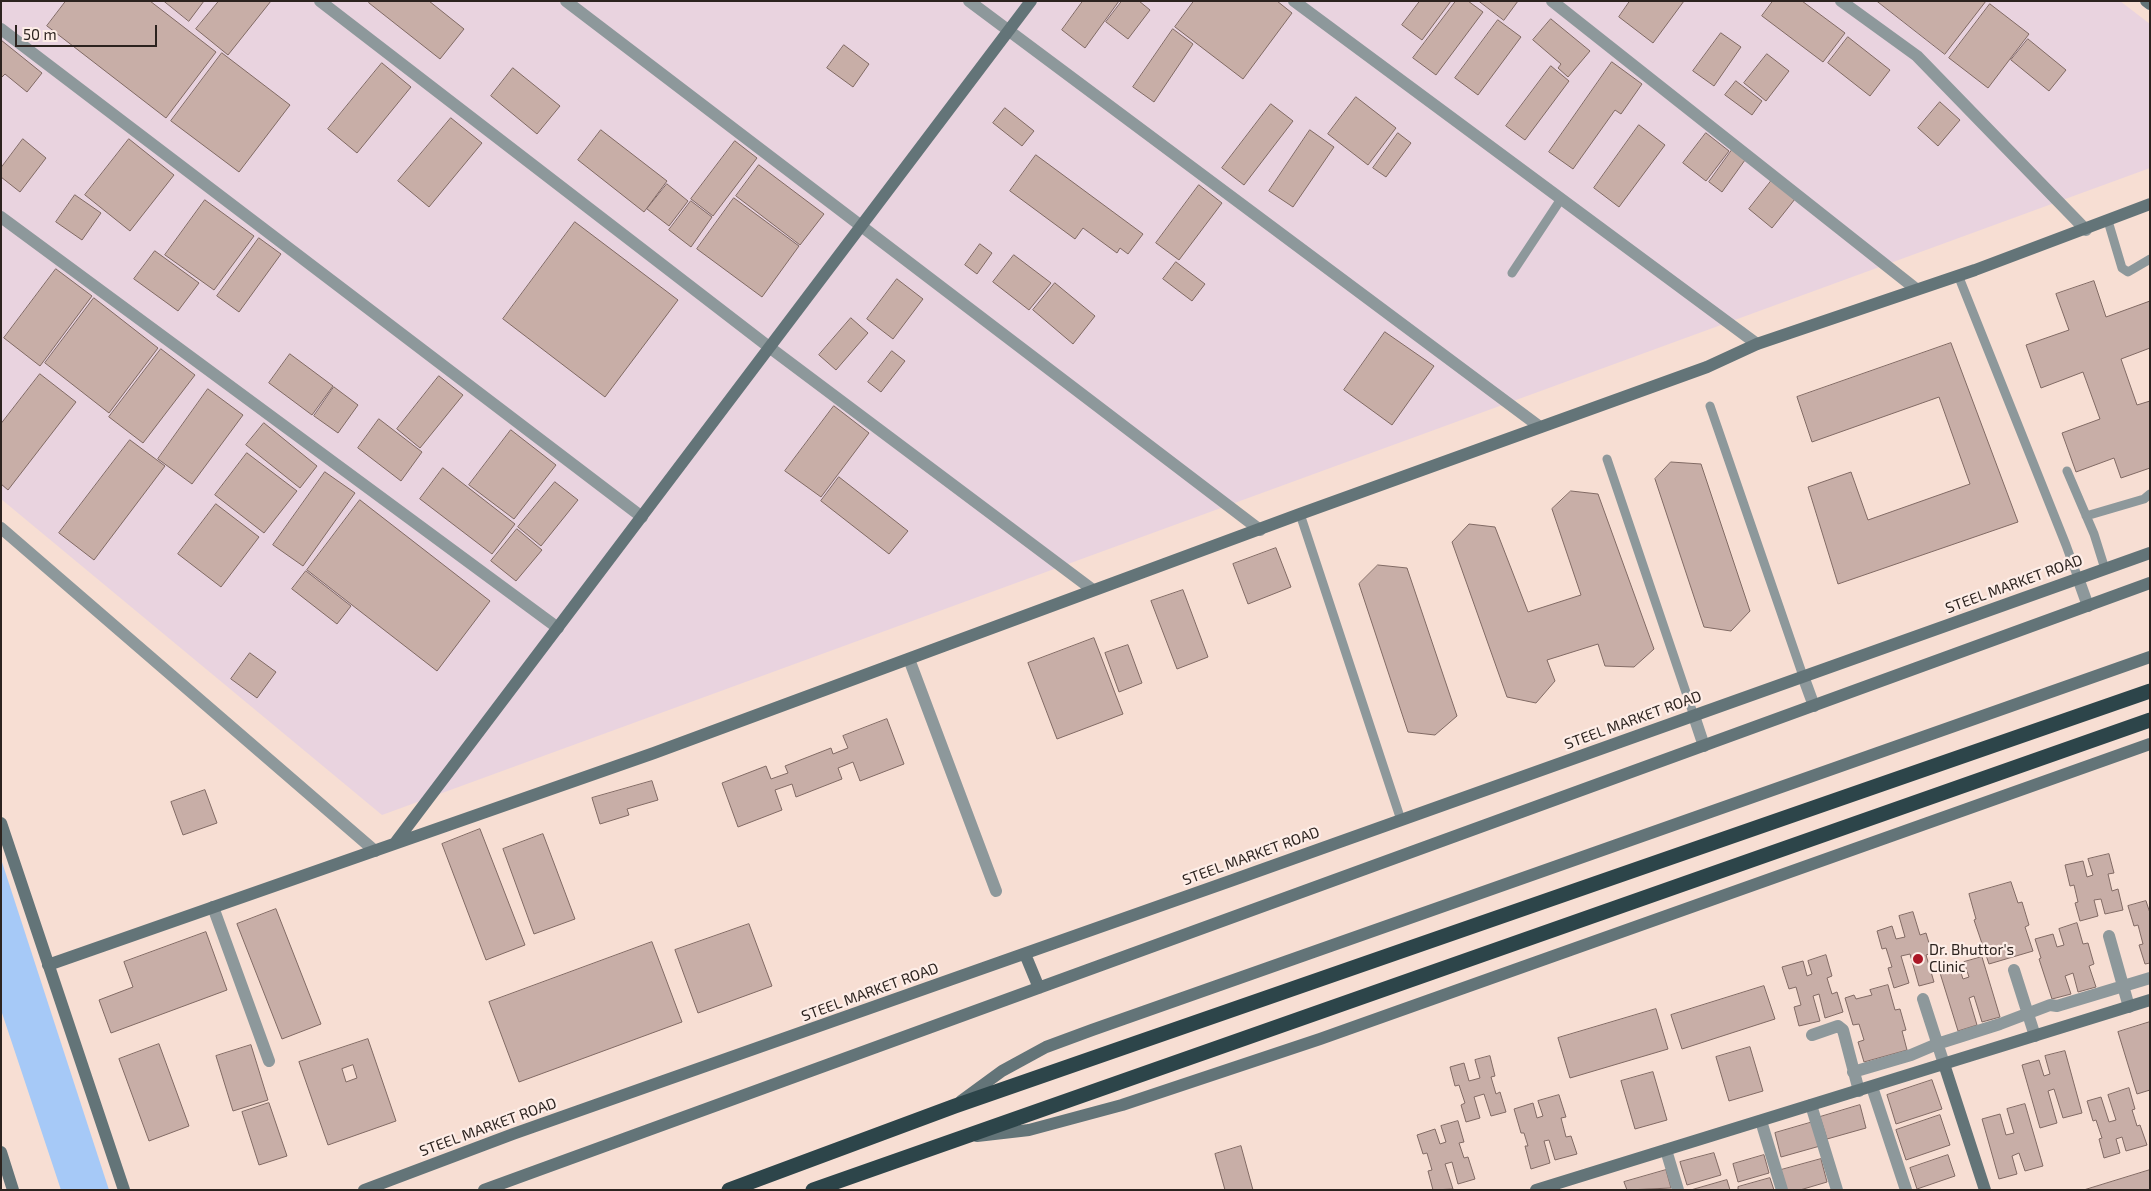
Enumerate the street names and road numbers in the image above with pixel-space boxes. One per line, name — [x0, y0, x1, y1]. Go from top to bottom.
street label: STEEL MARKET ROAD — [1943, 551, 2085, 617]
street label: STEEL MARKET ROAD — [1562, 687, 1704, 753]
street label: STEEL MARKET ROAD — [1180, 823, 1322, 889]
street label: STEEL MARKET ROAD — [799, 959, 941, 1025]
street label: STEEL MARKET ROAD — [417, 1094, 559, 1160]

